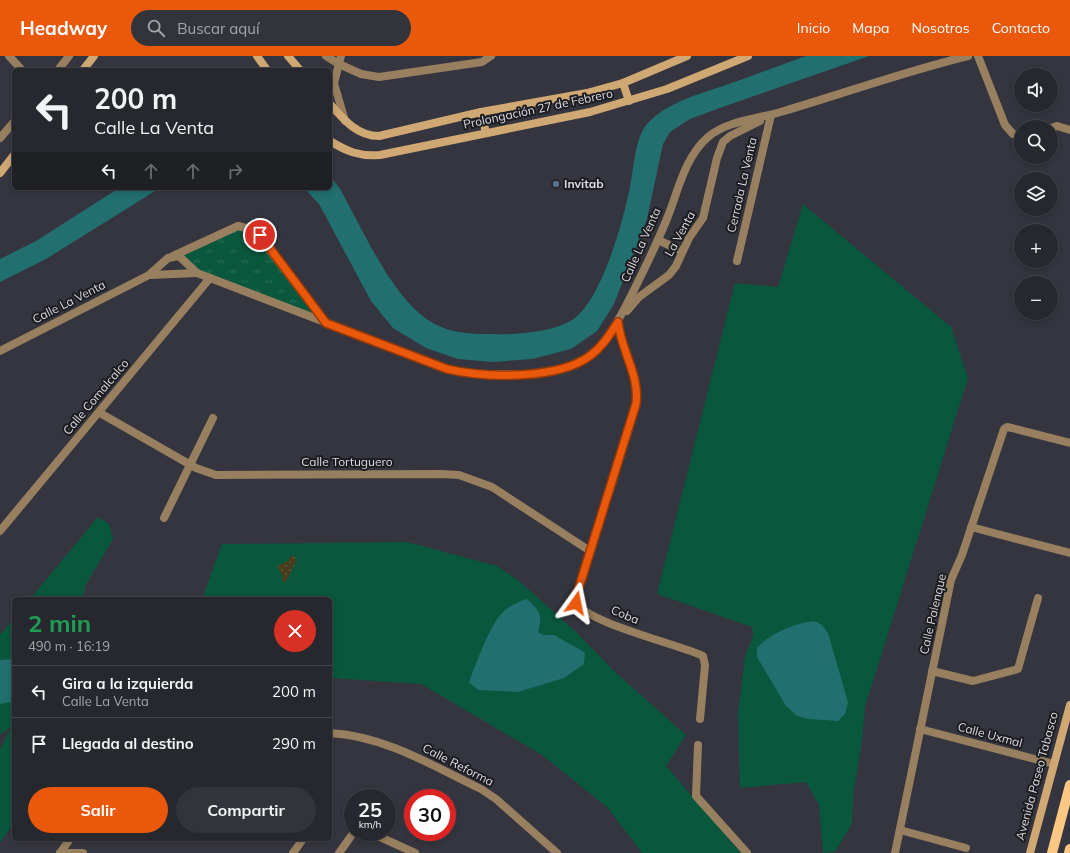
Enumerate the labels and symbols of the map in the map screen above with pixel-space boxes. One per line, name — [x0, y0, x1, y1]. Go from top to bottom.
street label: Prolongación 27 de Febrero — [462, 85, 614, 132]
street label: Cerrada La Venta — [723, 136, 760, 234]
place label: Invitab — [564, 176, 604, 191]
marker: Invitab — [551, 179, 561, 189]
street label: Calle La Venta — [617, 205, 664, 284]
street label: La Venta — [661, 208, 698, 259]
pin — [243, 218, 277, 252]
street label: Calle La Venta — [30, 277, 108, 326]
street label: Calle Comalcalco — [60, 356, 132, 438]
street label: Calle Tortuguero — [301, 454, 393, 469]
street label: Calle Palenque — [916, 572, 949, 656]
position arrow — [555, 582, 597, 624]
street label: Coba — [609, 602, 641, 627]
street label: Avenida Paseo Tabasco — [1012, 710, 1061, 842]
street label: Calle Uxmal — [956, 719, 1024, 750]
street label: Calle Reforma — [420, 740, 496, 789]
speed limit sign: 30 — [404, 789, 456, 841]

